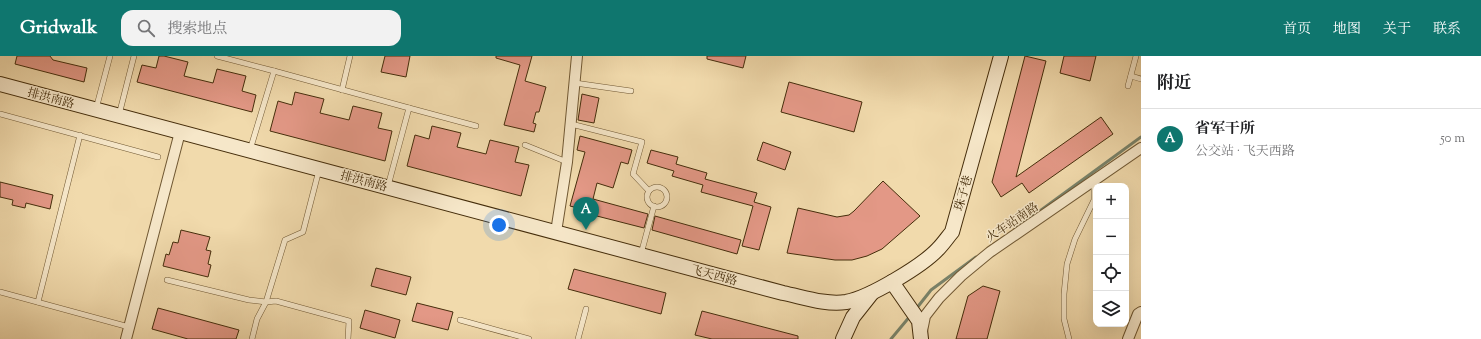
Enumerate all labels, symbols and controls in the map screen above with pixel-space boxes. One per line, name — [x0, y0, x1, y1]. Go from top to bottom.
search box — [121, 10, 401, 46]
text: Gridwalk — [20, 15, 97, 42]
icon: search — [135, 17, 157, 39]
text: 搜索地点 — [167, 19, 227, 40]
text: 首页 — [1283, 20, 1311, 40]
text: 地图 — [1333, 20, 1361, 40]
text: 关于 — [1383, 20, 1411, 40]
text: 联系 — [1433, 20, 1461, 40]
text: 附近 — [1157, 72, 1191, 96]
street label: 排洪南路 — [25, 84, 76, 114]
text: 省军干所 — [1195, 119, 1255, 140]
text: A — [1165, 130, 1175, 148]
text: 50 m — [1440, 130, 1465, 148]
text: 公交站 · 飞天西路 — [1195, 143, 1295, 161]
street label: 排洪南路 — [338, 167, 389, 197]
street label: 珠子巷 — [950, 173, 978, 213]
map controls — [1093, 183, 1129, 327]
button: + — [1093, 183, 1129, 219]
pin: A — [573, 197, 599, 230]
street label: 火车站南路 — [983, 199, 1042, 247]
your location — [489, 215, 509, 235]
button: − — [1093, 219, 1129, 255]
button: locate — [1093, 255, 1129, 291]
street label: 飞天西路 — [688, 261, 739, 291]
button: layers — [1093, 291, 1129, 327]

